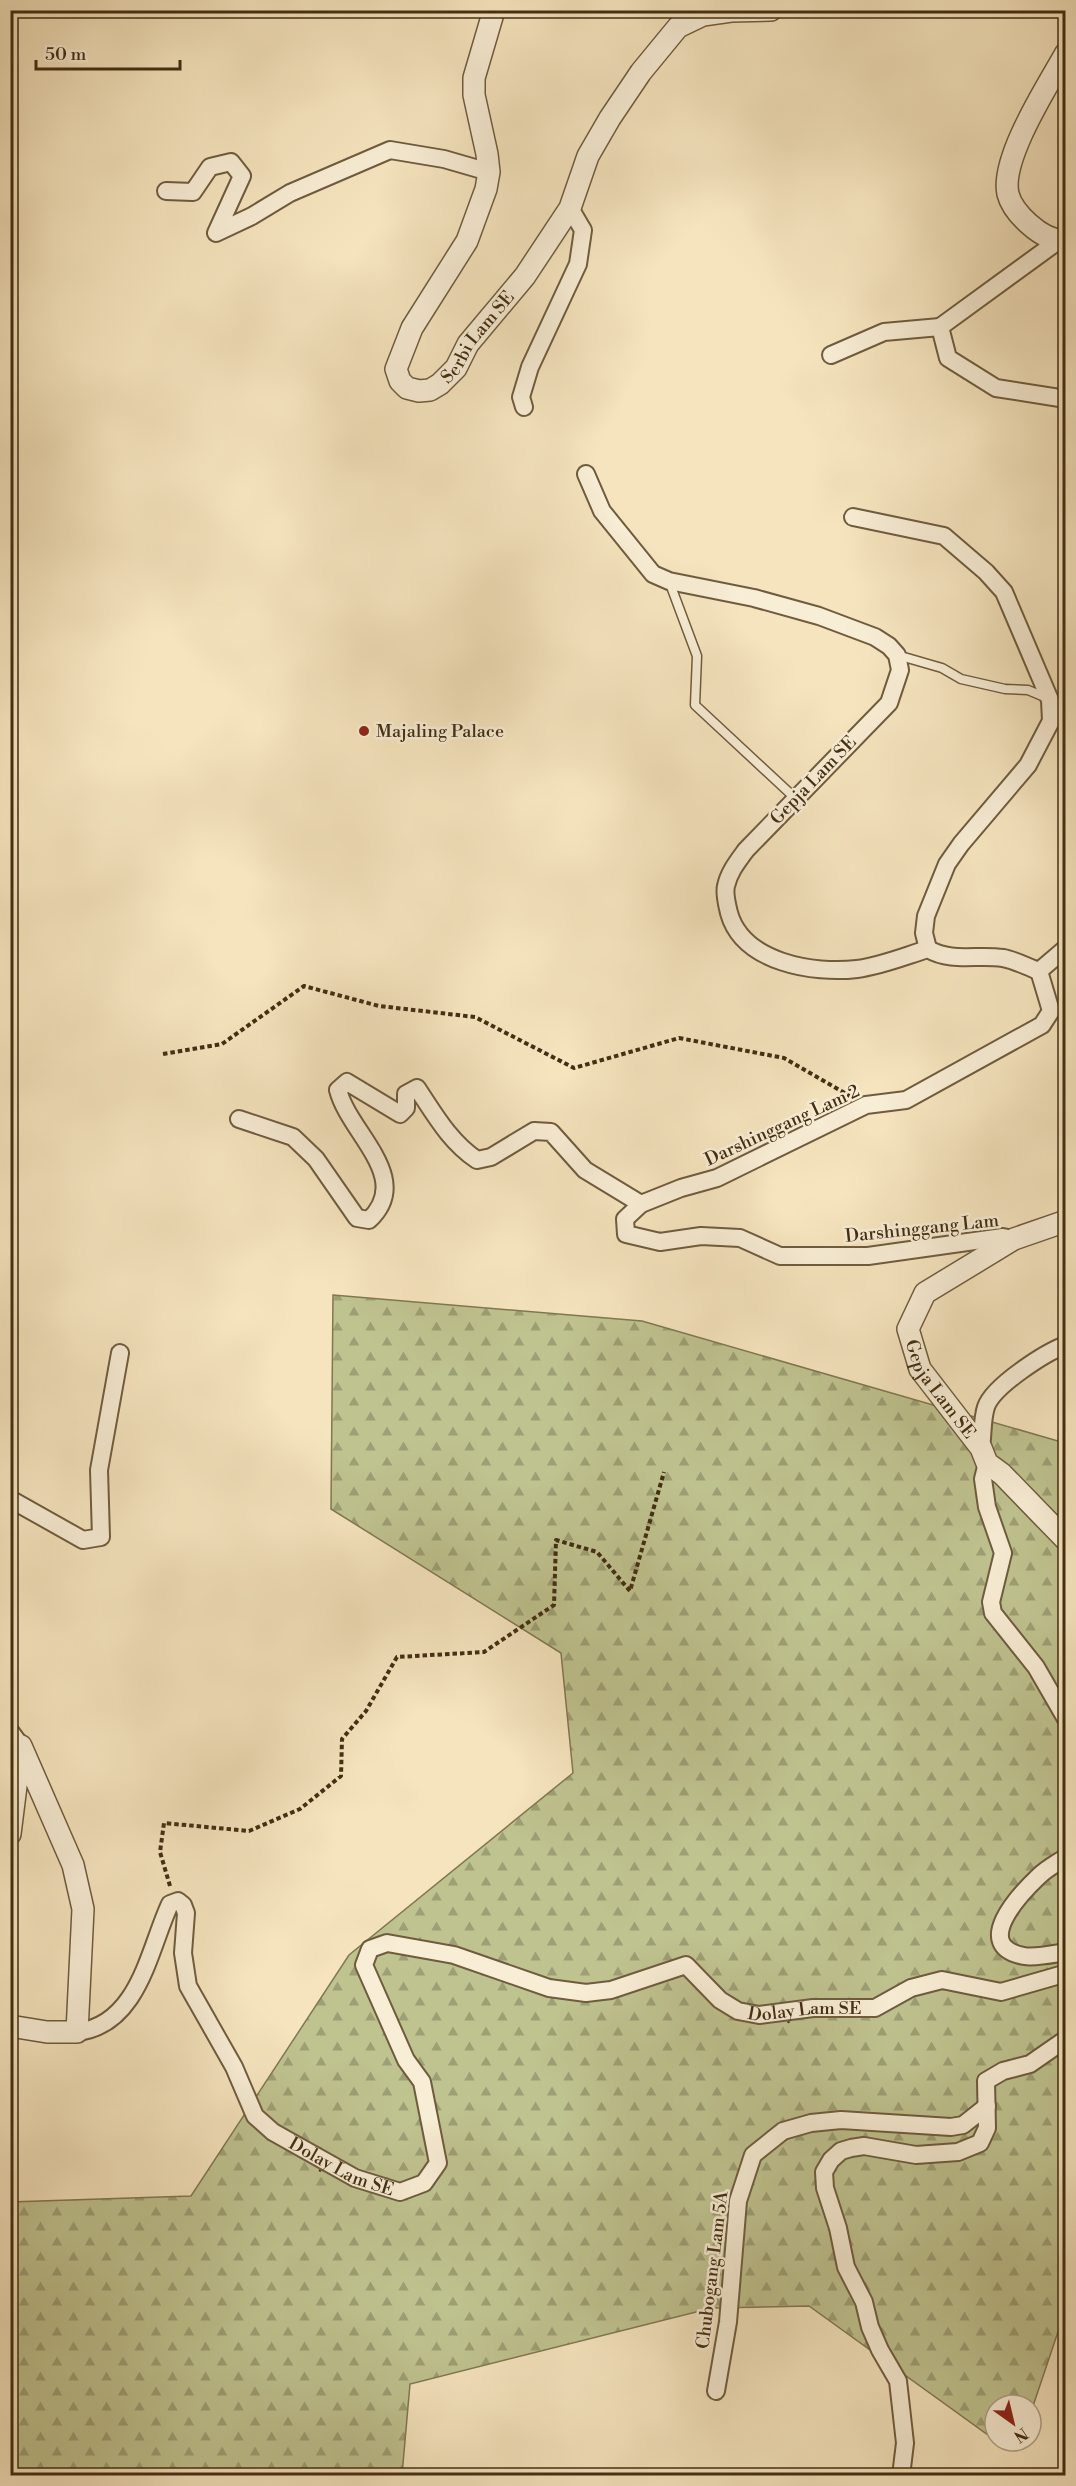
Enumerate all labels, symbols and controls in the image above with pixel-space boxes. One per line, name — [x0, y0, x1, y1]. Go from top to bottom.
scale bar — [36, 33, 180, 71]
text: 50 m — [45, 43, 87, 66]
street label: Serbi Lam SE — [436, 286, 520, 389]
place label: Majaling Palace — [376, 720, 504, 743]
marker: Majaling Palace — [357, 724, 371, 738]
street label: Gepja Lam SE — [765, 731, 862, 830]
street label: Darshinggang Lam 2 — [701, 1079, 863, 1171]
street label: Darshinggang Lam — [844, 1209, 1000, 1248]
street label: Gepja Lam SE — [900, 1337, 980, 1443]
street label: Dolay Lam SE — [746, 1997, 861, 2027]
street label: Dolay Lam SE — [285, 2132, 397, 2201]
street label: Chubogang Lam 5A — [691, 2189, 734, 2350]
north arrow — [983, 2393, 1043, 2453]
text: N — [1010, 2423, 1032, 2447]

